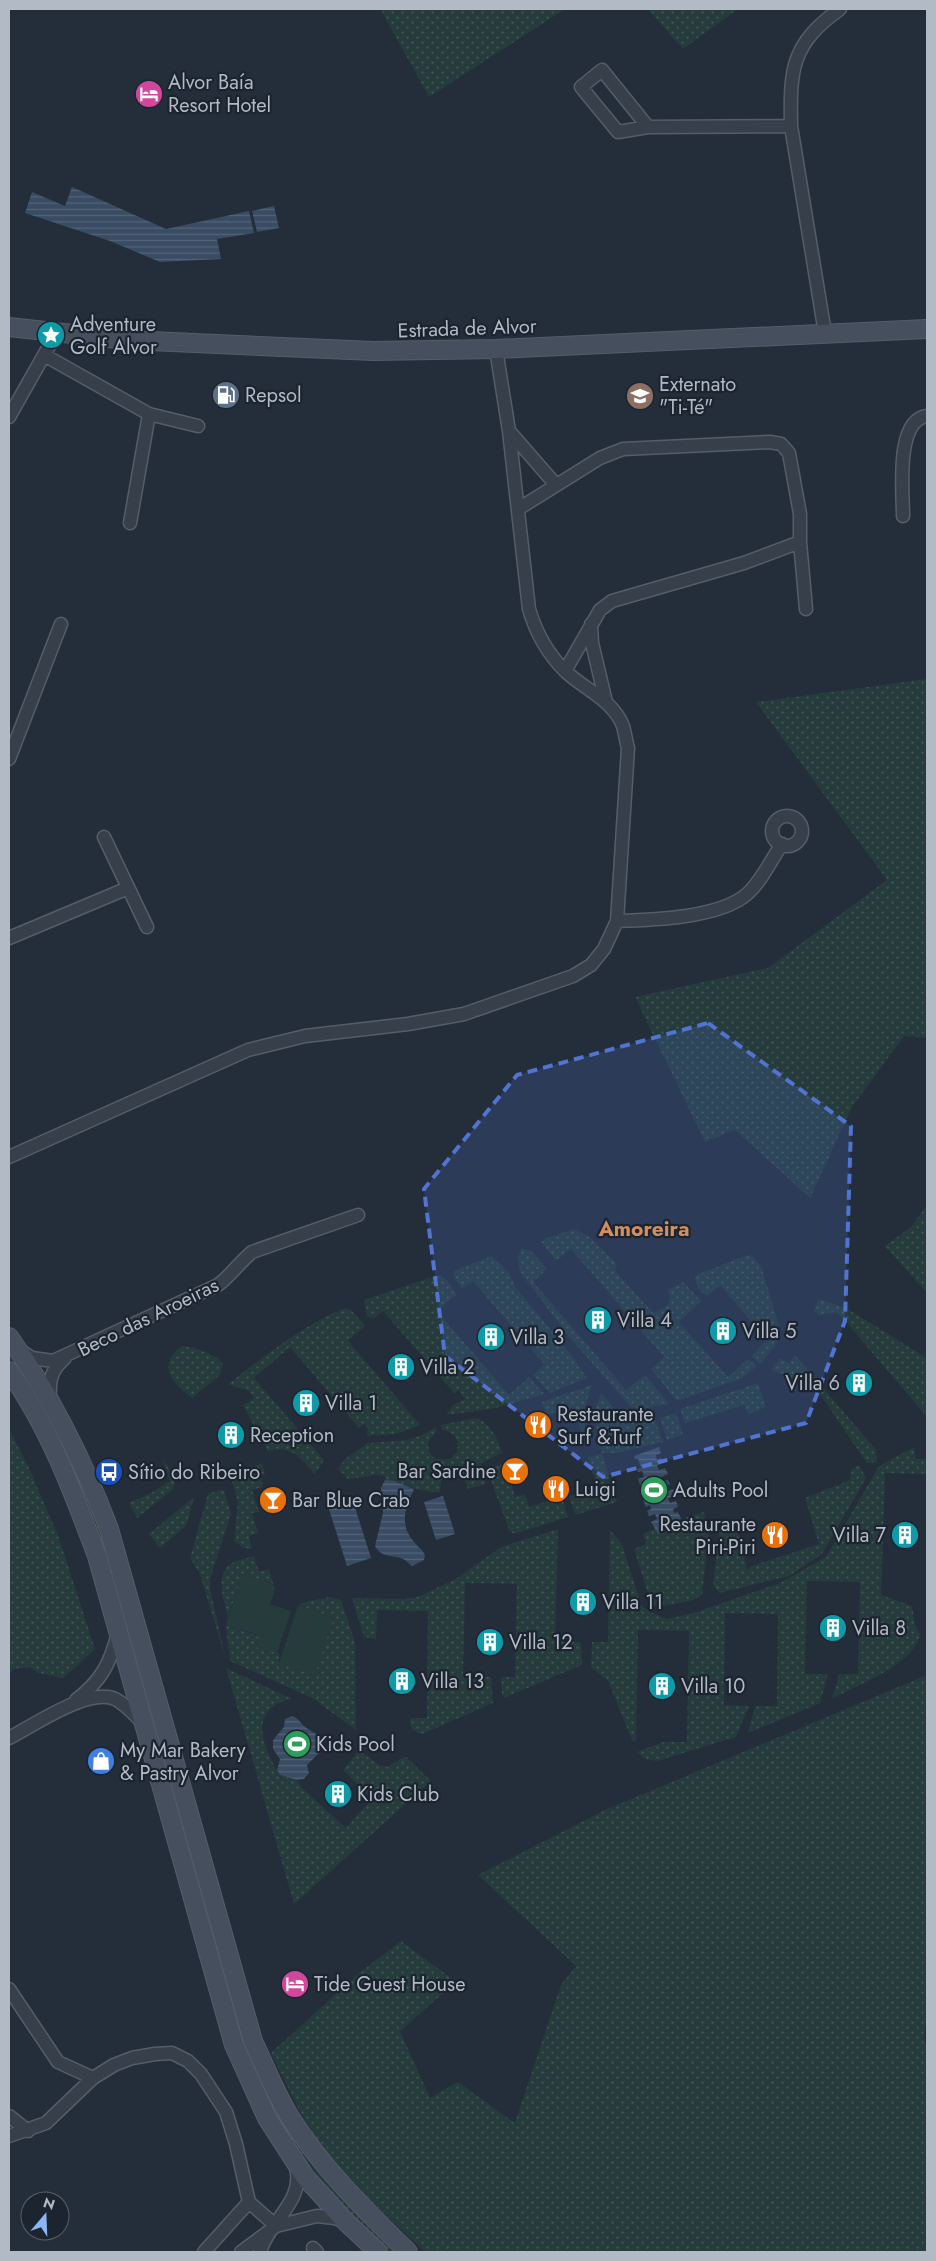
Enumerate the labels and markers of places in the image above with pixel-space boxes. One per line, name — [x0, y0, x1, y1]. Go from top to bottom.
place label: Alvor Baía Resort Hotel — [168, 68, 271, 120]
hotel icon: Alvor Baía Resort Hotel — [134, 79, 164, 109]
place label: Adventure Golf Alvor — [70, 310, 157, 362]
place icon: Adventure Golf Alvor — [36, 320, 66, 350]
place label: Externato "Ti-Té" — [659, 370, 736, 422]
fuel station icon: Repsol — [211, 380, 241, 410]
place label: Repsol — [245, 381, 301, 410]
school or university icon: Externato "Ti-Té" — [625, 381, 655, 411]
building icon: Villa 4 — [583, 1305, 613, 1335]
place label: Villa 4 — [617, 1306, 672, 1335]
building icon: Villa 5 — [708, 1316, 738, 1346]
place label: Villa 5 — [742, 1317, 797, 1346]
building icon: Villa 3 — [476, 1322, 506, 1352]
place label: Villa 3 — [510, 1323, 564, 1352]
building icon: Villa 2 — [386, 1352, 416, 1382]
place label: Villa 2 — [420, 1353, 475, 1382]
building icon: Villa 6 — [844, 1368, 874, 1398]
place label: Villa 6 — [785, 1369, 840, 1398]
building icon: Villa 1 — [291, 1388, 321, 1418]
place label: Villa 1 — [325, 1389, 377, 1418]
place label: Restaurante Surf &Turf — [557, 1400, 654, 1452]
restaurant icon: Restaurante Surf &Turf — [523, 1410, 553, 1440]
building icon: Reception — [216, 1420, 246, 1450]
place label: Reception — [250, 1421, 334, 1450]
bar icon: Bar Sardine — [500, 1456, 530, 1486]
bus stop icon: Sítio do Ribeiro — [94, 1457, 124, 1487]
place label: Bar Sardine — [398, 1457, 496, 1486]
place label: Sítio do Ribeiro — [128, 1458, 260, 1487]
restaurant icon: Luigi — [541, 1474, 571, 1504]
place label: Luigi — [575, 1475, 616, 1504]
sports icon: Adults Pool — [639, 1475, 669, 1505]
place label: Adults Pool — [673, 1476, 768, 1505]
bar icon: Bar Blue Crab — [258, 1485, 288, 1515]
place label: Bar Blue Crab — [292, 1486, 410, 1515]
place label: Restaurante Piri-Piri — [659, 1510, 756, 1562]
restaurant icon: Restaurante Piri-Piri — [760, 1520, 790, 1550]
building icon: Villa 7 — [890, 1520, 920, 1550]
place label: Villa 7 — [832, 1521, 886, 1550]
building icon: Villa 11 — [568, 1587, 598, 1617]
place label: Villa 11 — [602, 1588, 663, 1617]
building icon: Villa 8 — [818, 1613, 848, 1643]
place label: Villa 8 — [852, 1614, 906, 1643]
building icon: Villa 12 — [475, 1627, 505, 1657]
place label: Villa 12 — [509, 1628, 573, 1657]
building icon: Villa 13 — [387, 1666, 417, 1696]
place label: Villa 13 — [421, 1667, 484, 1696]
building icon: Villa 10 — [647, 1671, 677, 1701]
place label: Villa 10 — [681, 1672, 745, 1701]
sports icon: Kids Pool — [282, 1729, 312, 1759]
place label: Kids Pool — [316, 1730, 395, 1759]
place label: My Mar Bakery & Pastry Alvor — [120, 1736, 246, 1788]
shop icon: My Mar Bakery & Pastry Alvor — [86, 1746, 116, 1776]
building icon: Kids Club — [323, 1779, 353, 1809]
place label: Kids Club — [357, 1780, 439, 1809]
hotel icon: Tide Guest House — [280, 1969, 310, 1999]
place label: Tide Guest House — [314, 1970, 465, 1999]

